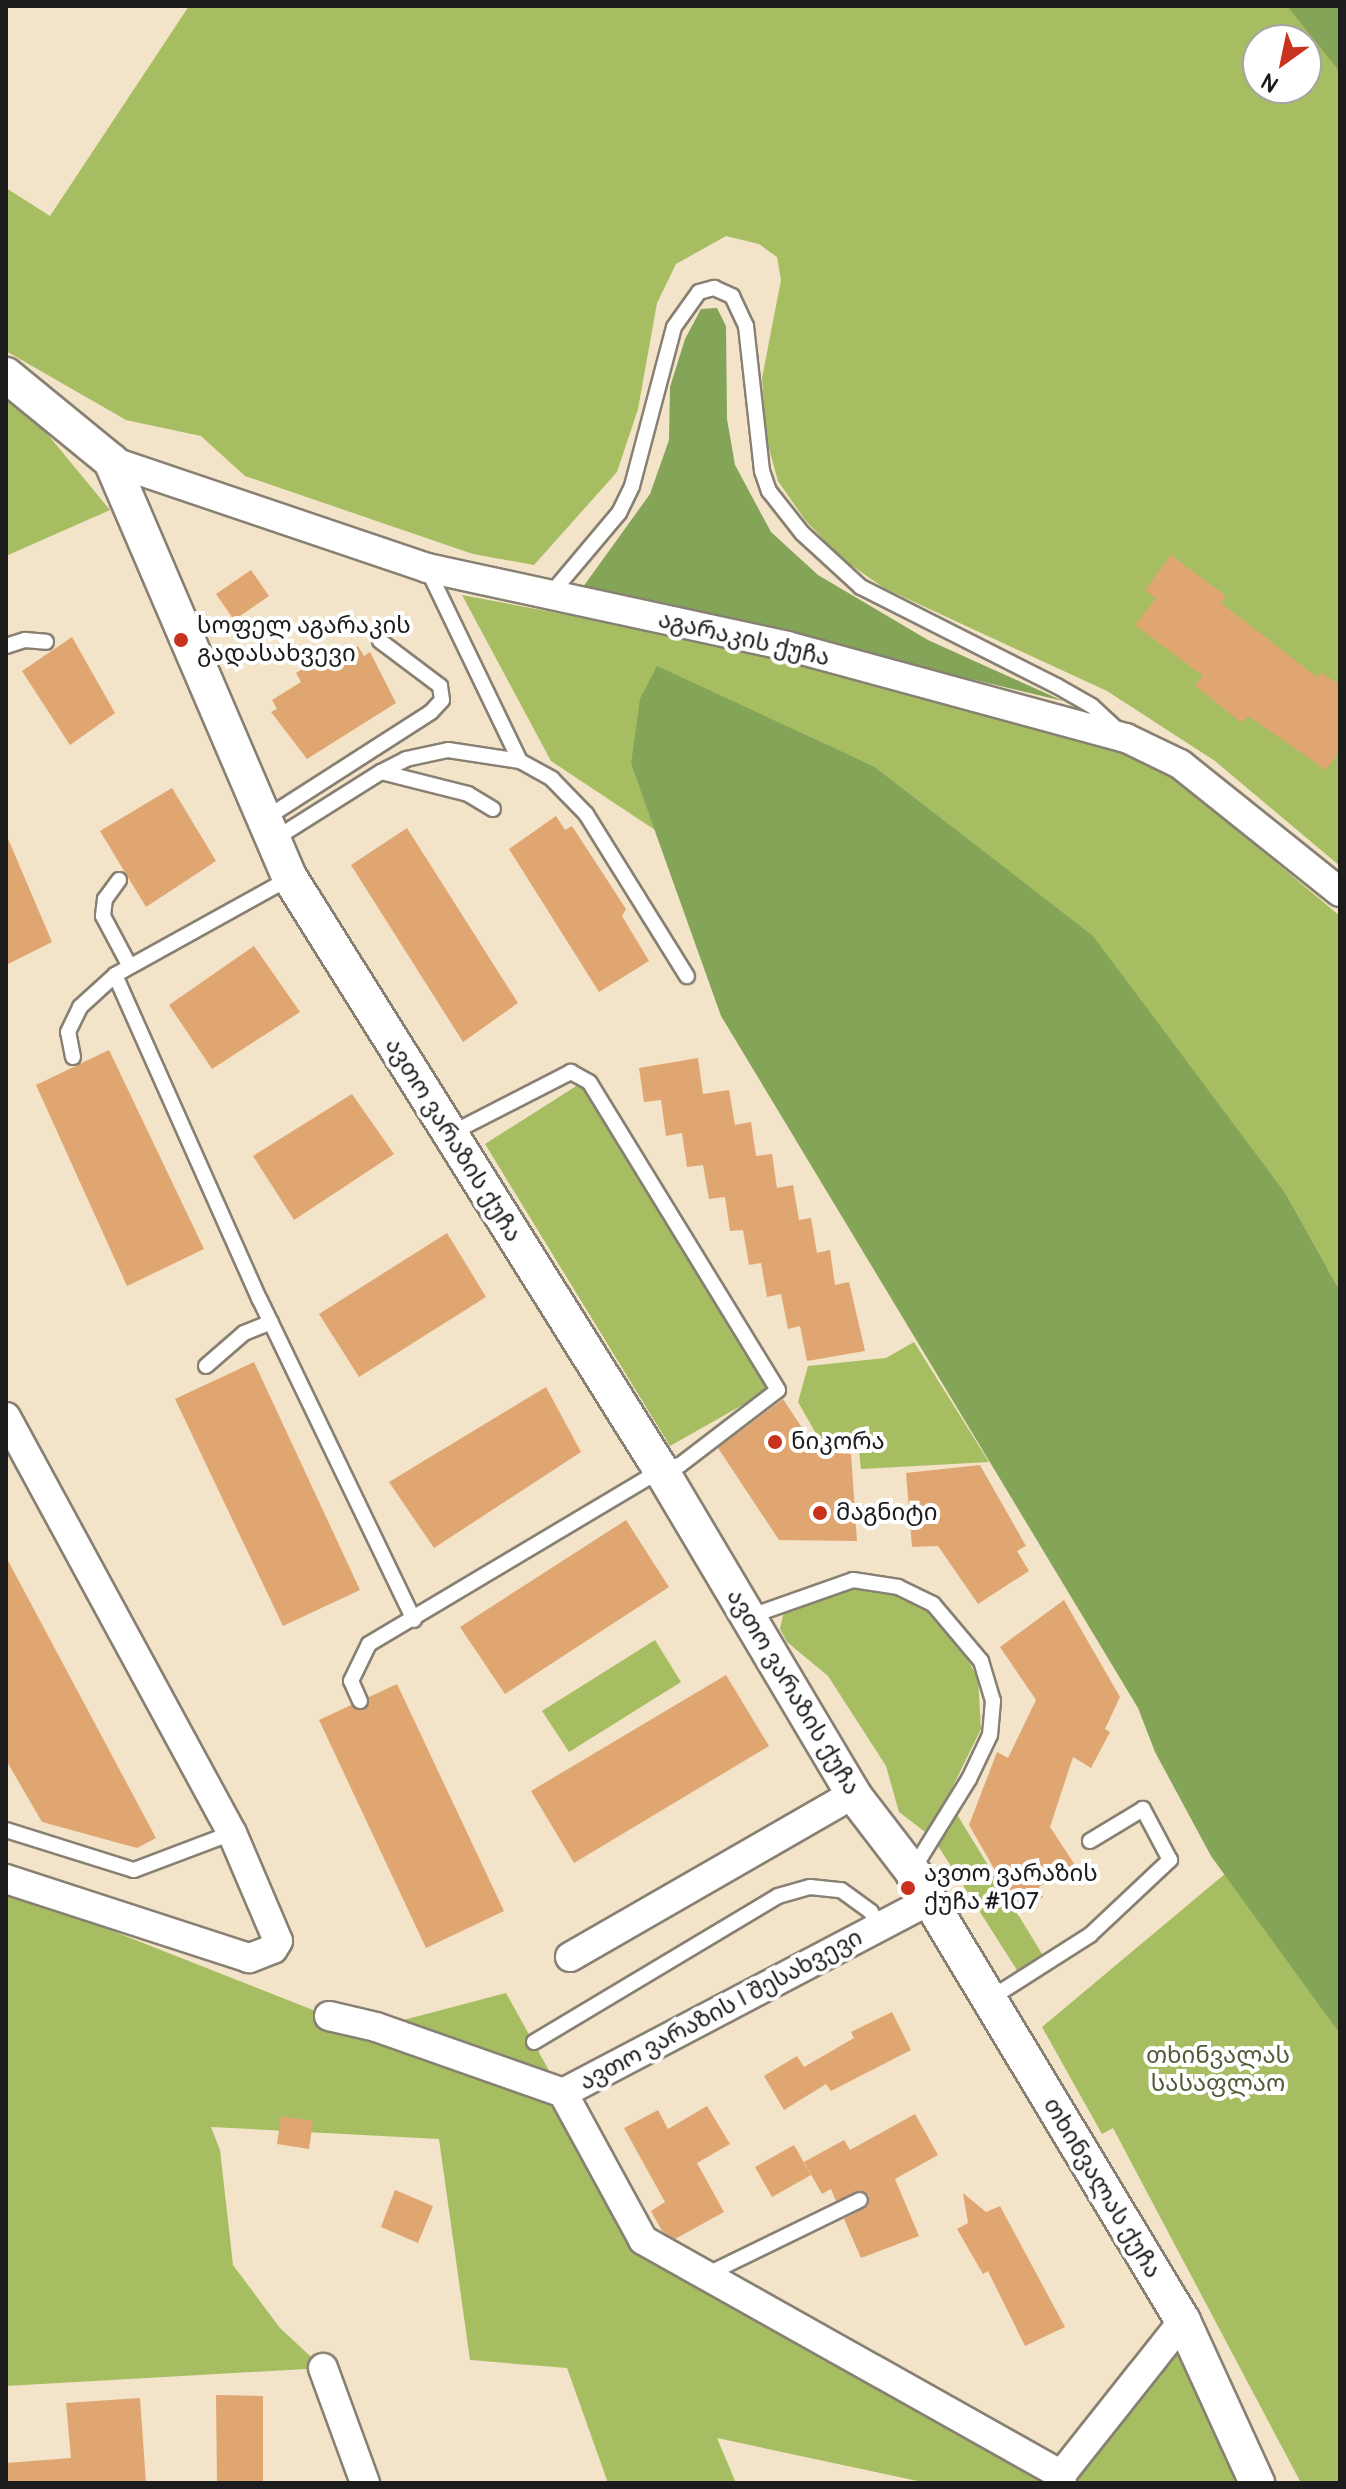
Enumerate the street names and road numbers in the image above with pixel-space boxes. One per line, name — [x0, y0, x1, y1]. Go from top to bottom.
street label: აგარაკის ქუჩა — [655, 605, 833, 673]
street label: ავთო ვარაზის ქუჩა — [379, 1033, 527, 1247]
street label: ავთო ვარაზის ქუჩა — [720, 1584, 866, 1800]
street label: ავთო ვარაზის I შესახვევი — [575, 1923, 867, 2097]
street label: თხინვალას ქუჩა — [1037, 2093, 1167, 2283]

